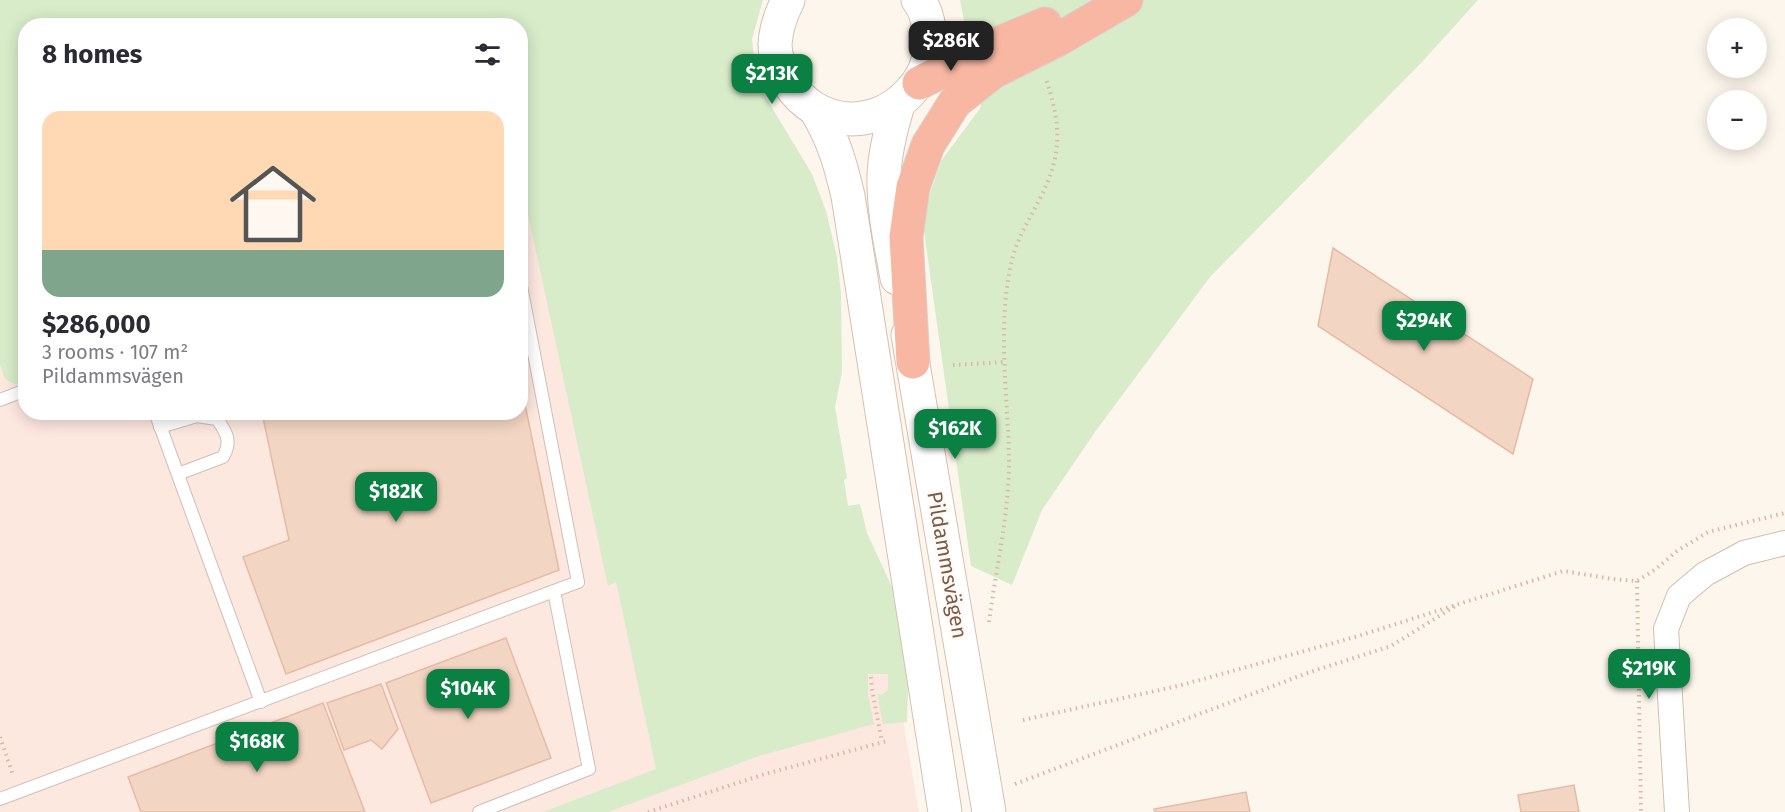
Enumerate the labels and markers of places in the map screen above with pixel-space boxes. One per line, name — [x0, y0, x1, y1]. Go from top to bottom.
pin: $286K — [909, 21, 993, 72]
pin: $213K — [730, 54, 814, 105]
pin: $294K — [1382, 301, 1466, 352]
pin: $162K — [913, 409, 997, 460]
pin: $182K — [354, 472, 438, 523]
pin: $219K — [1607, 649, 1691, 700]
pin: $104K — [426, 669, 510, 720]
pin: $168K — [215, 722, 299, 773]

